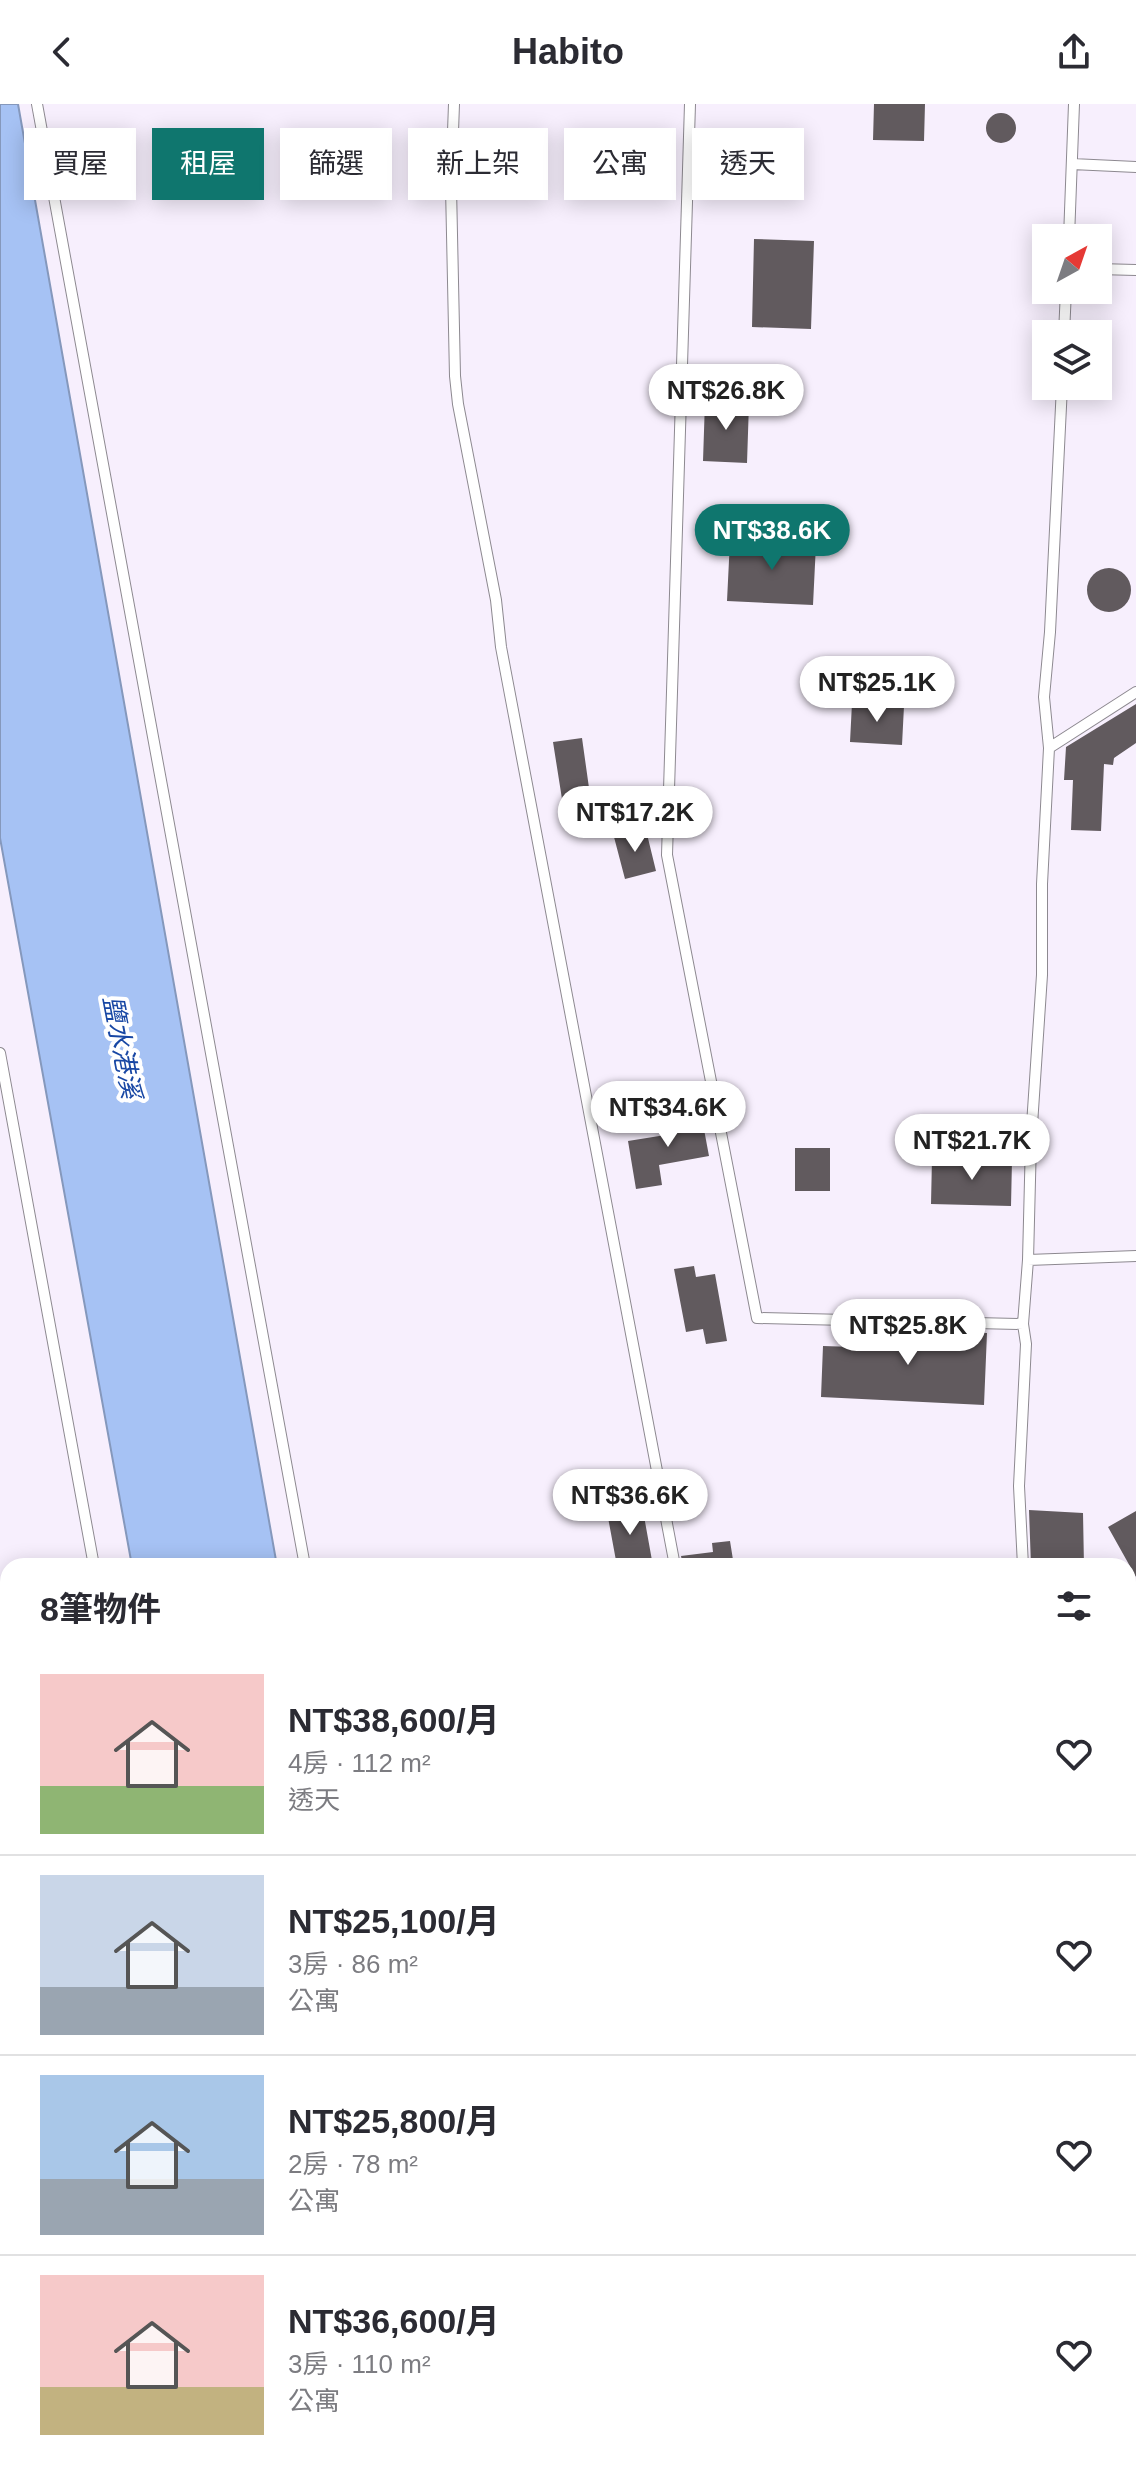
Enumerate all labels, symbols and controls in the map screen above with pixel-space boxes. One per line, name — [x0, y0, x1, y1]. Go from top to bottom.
icon: back — [40, 30, 84, 74]
icon: share — [1052, 30, 1096, 74]
text: Habito — [512, 31, 624, 72]
chip: 買屋 — [24, 128, 136, 200]
chip: 租屋 — [152, 128, 264, 200]
chip: 篩選 — [280, 128, 392, 200]
chip: 新上架 — [408, 128, 548, 200]
chip: 公寓 — [564, 128, 676, 200]
chip: 透天 — [692, 128, 804, 200]
north arrow — [1032, 224, 1112, 304]
map controls — [1032, 224, 1112, 400]
button: layers — [1032, 320, 1112, 400]
pin: NT$26.8K — [643, 364, 809, 432]
text: NT$26.8K — [667, 375, 785, 405]
pin: NT$38.6K — [689, 504, 855, 572]
text: NT$38.6K — [713, 515, 831, 545]
pin: NT$25.1K — [794, 656, 960, 724]
text: NT$25.1K — [818, 667, 936, 697]
pin: NT$17.2K — [552, 786, 718, 854]
text: NT$17.2K — [576, 797, 694, 827]
water label: 鹽水港溪 — [97, 993, 147, 1105]
pin: NT$34.6K — [585, 1081, 751, 1149]
text: NT$34.6K — [609, 1092, 727, 1122]
pin: NT$21.7K — [889, 1114, 1055, 1182]
text: NT$21.7K — [913, 1125, 1031, 1155]
pin: NT$25.8K — [825, 1299, 991, 1367]
text: NT$25.8K — [849, 1310, 967, 1340]
pin: NT$36.6K — [547, 1469, 713, 1537]
text: NT$36.6K — [571, 1480, 689, 1510]
icon: filters — [1052, 1584, 1096, 1628]
text: 8筆物件 — [40, 1590, 161, 1628]
text: NT$38,600/月 — [288, 1701, 500, 1739]
icon: home — [104, 1706, 200, 1802]
icon: heart — [1052, 1732, 1096, 1776]
text: 4房 · 112 m² — [288, 1748, 431, 1778]
text: 透天 — [288, 1785, 340, 1815]
text: NT$25,100/月 — [288, 1902, 500, 1940]
icon: home — [104, 1907, 200, 2003]
icon: heart — [1052, 1933, 1096, 1977]
text: 3房 · 86 m² — [288, 1949, 418, 1979]
text: 公寓 — [288, 1986, 340, 2016]
text: NT$25,800/月 — [288, 2102, 500, 2140]
icon: home — [104, 2107, 200, 2203]
icon: heart — [1052, 2133, 1096, 2177]
text: 2房 · 78 m² — [288, 2149, 418, 2179]
text: 公寓 — [288, 2186, 340, 2216]
text: NT$36,600/月 — [288, 2302, 500, 2340]
icon: home — [104, 2307, 200, 2403]
icon: heart — [1052, 2333, 1096, 2377]
text: 3房 · 110 m² — [288, 2349, 431, 2379]
text: 公寓 — [288, 2386, 340, 2416]

